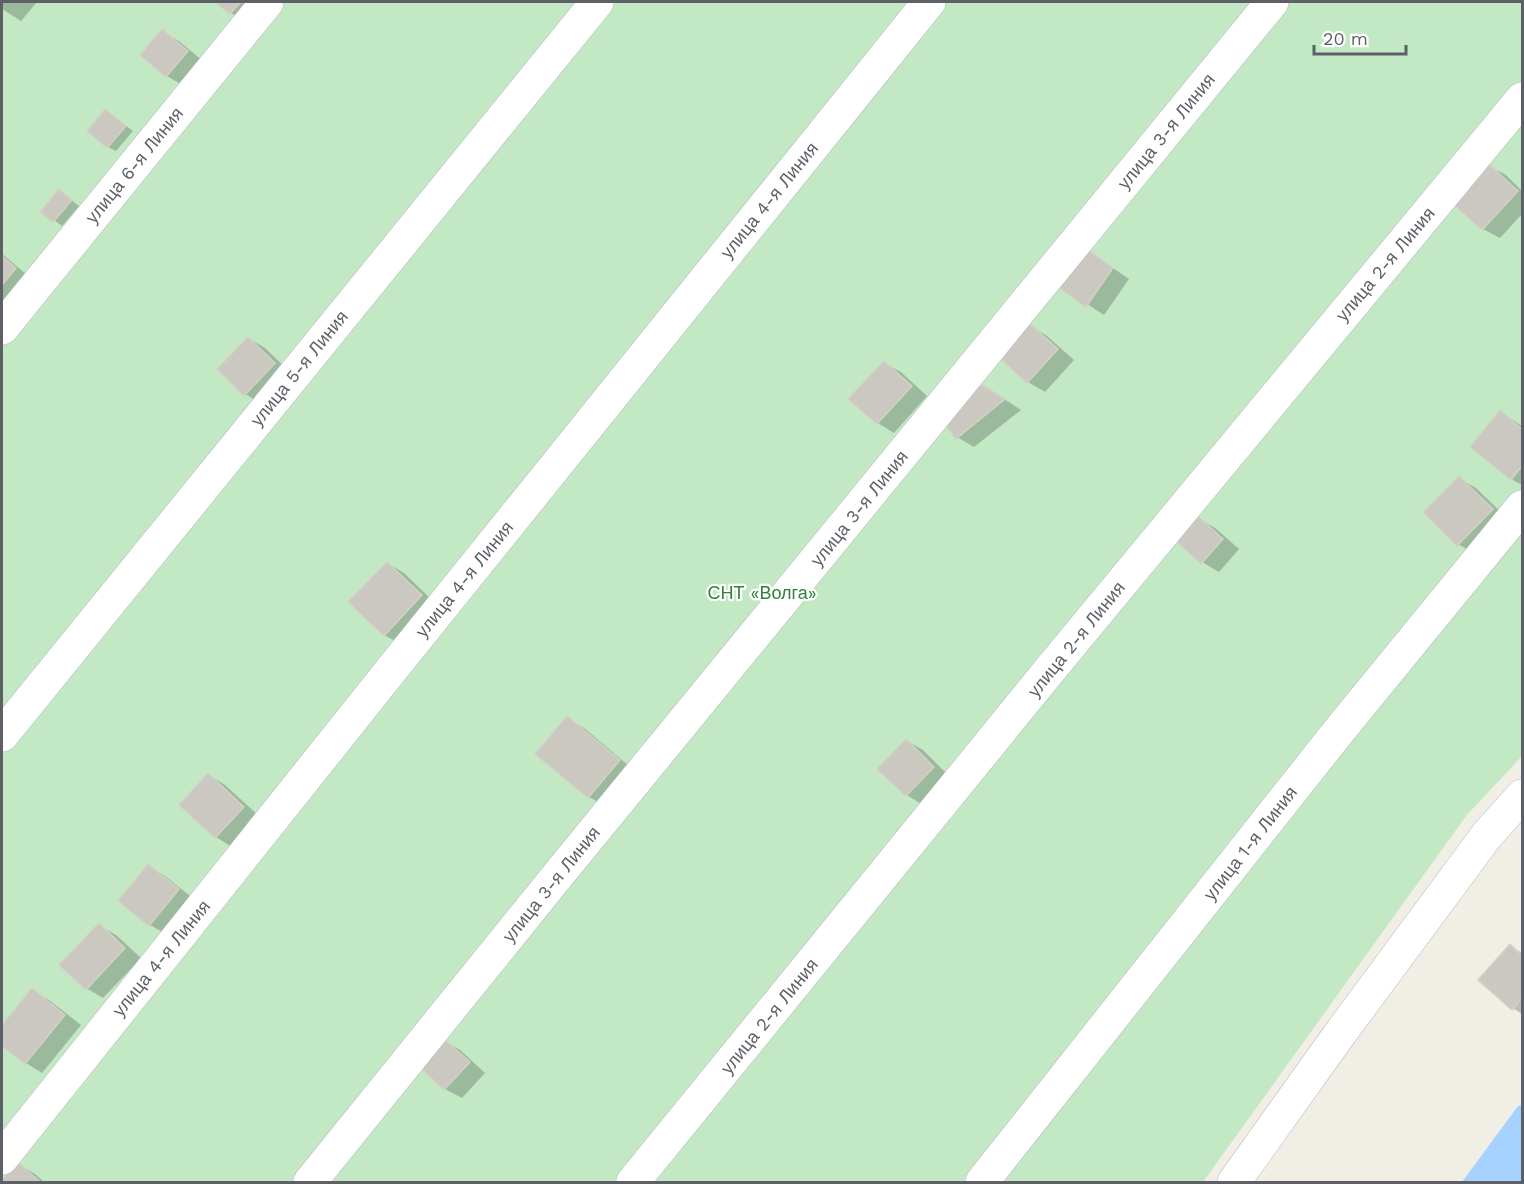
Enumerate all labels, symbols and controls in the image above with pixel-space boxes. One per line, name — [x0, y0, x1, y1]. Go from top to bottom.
scale bar — [1314, 18, 1406, 56]
text: 20 m — [1323, 28, 1368, 49]
street label: улица 3-я Линия — [1113, 69, 1219, 193]
street label: улица 6-я Линия — [81, 103, 187, 227]
street label: улица 4-я Линия — [716, 138, 822, 262]
street label: улица 2-я Линия — [1331, 203, 1439, 325]
street label: улица 5-я Линия — [246, 306, 352, 430]
street label: улица 3-я Линия — [806, 446, 912, 570]
street label: улица 4-я Линия — [411, 517, 517, 641]
street label: улица 2-я Линия — [1023, 577, 1129, 701]
park label: СНТ «Волга» — [707, 582, 817, 603]
street label: улица 1-я Линия — [1199, 782, 1301, 904]
street label: улица 3-я Линия — [498, 822, 604, 946]
street label: улица 4-я Линия — [108, 896, 214, 1020]
street label: улица 2-я Линия — [716, 954, 822, 1078]

